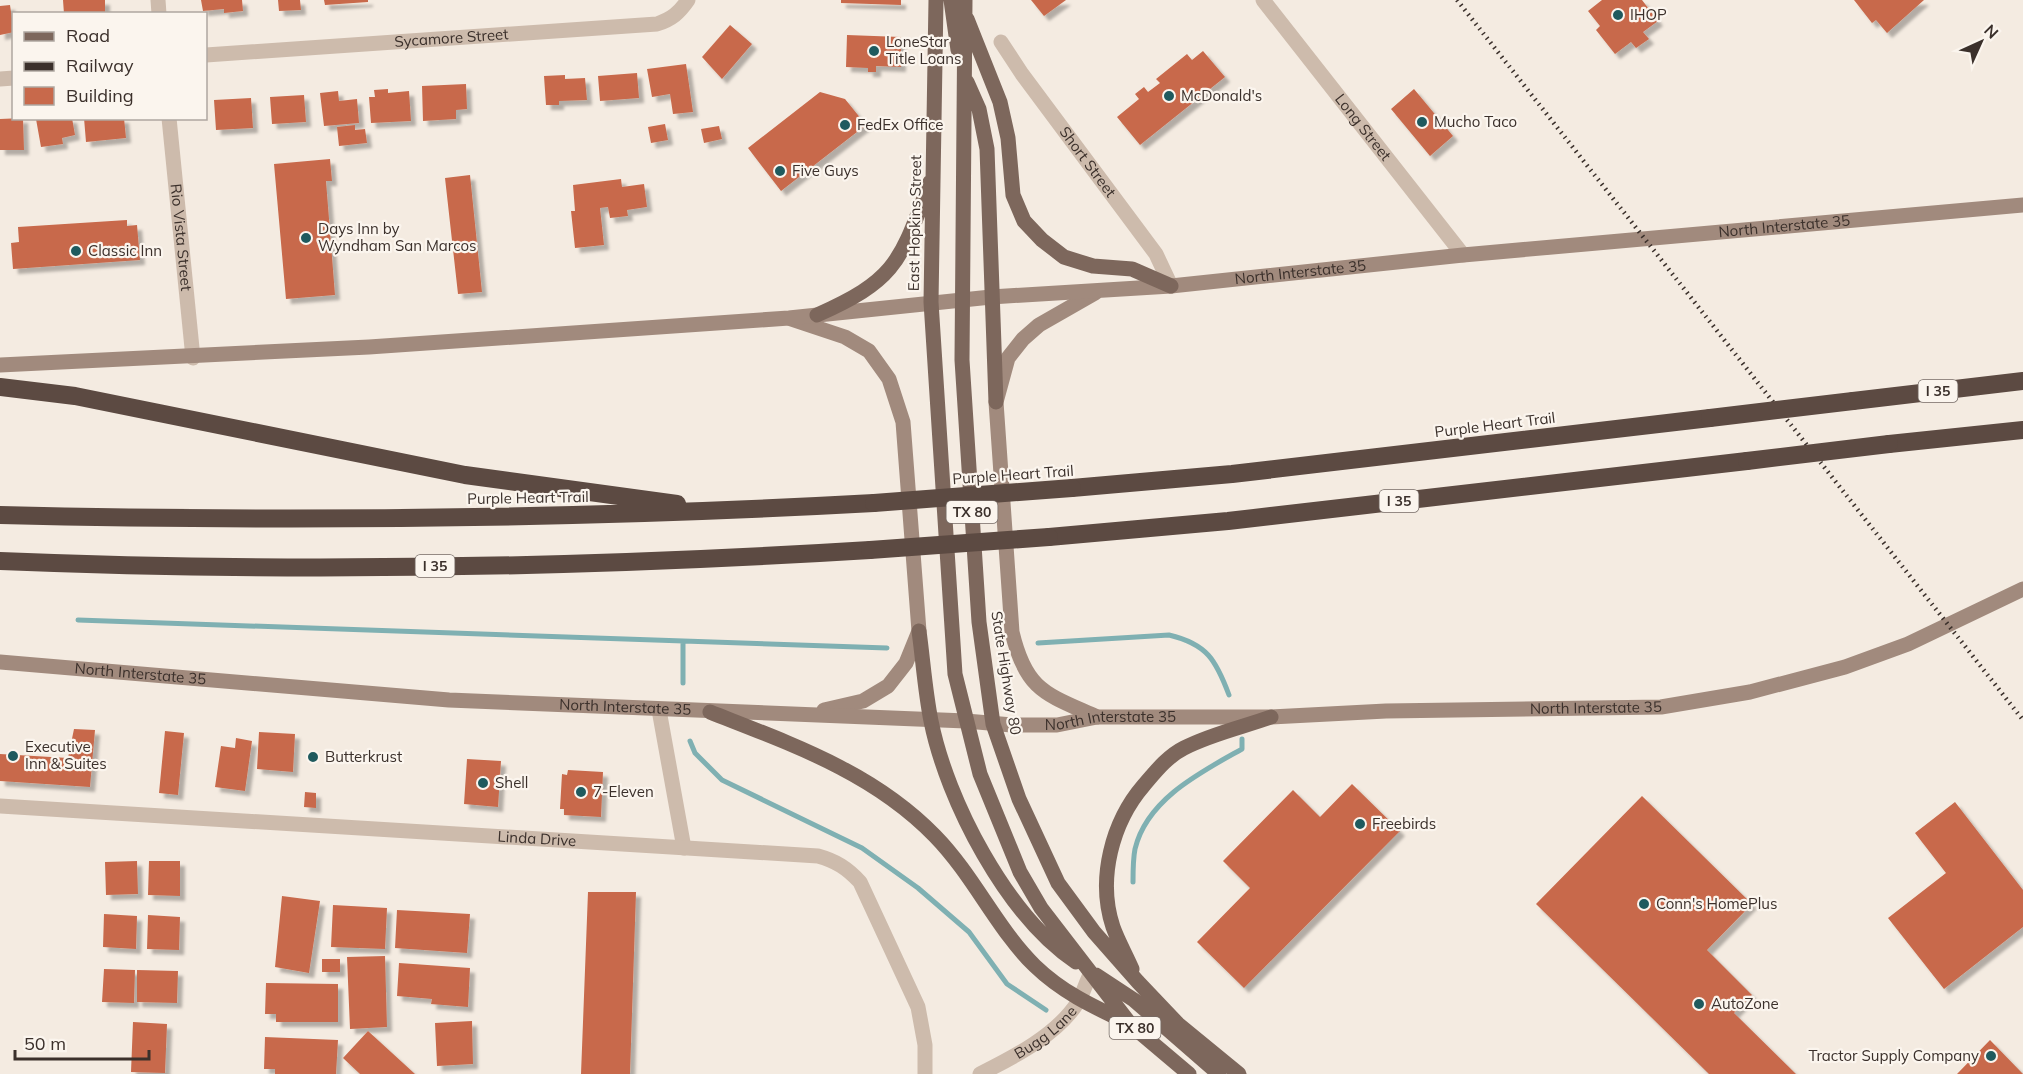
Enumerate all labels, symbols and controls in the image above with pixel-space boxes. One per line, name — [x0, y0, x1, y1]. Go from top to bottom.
place label: IHOP — [1630, 5, 1667, 24]
marker: IHOP — [1611, 8, 1625, 22]
legend — [12, 12, 207, 120]
north arrow — [1951, 12, 2011, 72]
text: N — [1980, 20, 2003, 43]
text: Road — [66, 24, 110, 47]
street label: Sycamore Street — [394, 24, 509, 51]
place label: LoneStar Title Loans — [886, 32, 961, 68]
marker: LoneStar Title Loans — [867, 44, 881, 58]
text: Railway — [66, 54, 134, 77]
text: Building — [66, 84, 134, 107]
place label: McDonald's — [1181, 86, 1262, 105]
marker: McDonald's — [1162, 89, 1176, 103]
street label: Long Street — [1331, 90, 1396, 164]
place label: Mucho Taco — [1434, 112, 1517, 131]
place label: FedEx Office — [857, 115, 944, 134]
marker: Mucho Taco — [1415, 115, 1429, 129]
marker: FedEx Office — [838, 118, 852, 132]
street label: Short Street — [1055, 123, 1120, 201]
street label: East Hopkins Street — [904, 155, 925, 291]
place label: Five Guys — [792, 161, 859, 180]
marker: Five Guys — [773, 164, 787, 178]
street label: Rio Vista Street — [167, 183, 196, 292]
street label: North Interstate 35 — [1718, 210, 1851, 241]
place label: Days Inn by Wyndham San Marcos — [318, 219, 476, 255]
marker: Days Inn by Wyndham San Marcos — [299, 231, 313, 245]
place label: Classic Inn — [88, 241, 162, 260]
marker: Classic Inn — [69, 244, 83, 258]
street label: North Interstate 35 — [1234, 255, 1367, 288]
road number: I 35 — [1918, 380, 1958, 402]
street label: Purple Heart Trail — [1433, 408, 1556, 441]
street label: Purple Heart Trail — [952, 461, 1074, 488]
street label: Purple Heart Trail — [467, 487, 589, 508]
road number: I 35 — [1380, 490, 1418, 512]
road number: TX 80 — [946, 501, 998, 523]
road number: I 35 — [416, 555, 454, 577]
street label: State Highway 80 — [987, 610, 1026, 736]
street label: North Interstate 35 — [74, 658, 207, 688]
street label: North Interstate 35 — [559, 694, 692, 719]
street label: North Interstate 35 — [1530, 697, 1662, 718]
street label: North Interstate 35 — [1045, 707, 1176, 734]
place label: Executive Inn & Suites — [25, 737, 107, 773]
place label: Butterkrust — [325, 747, 402, 766]
marker: Executive Inn & Suites — [6, 749, 20, 763]
marker: Butterkrust — [306, 750, 320, 764]
place label: Shell — [495, 773, 528, 792]
marker: Shell — [476, 776, 490, 790]
place label: 7-Eleven — [593, 782, 654, 801]
marker: 7-Eleven — [574, 785, 588, 799]
place label: Freebirds — [1372, 814, 1436, 833]
marker: Freebirds — [1353, 817, 1367, 831]
street label: Linda Drive — [497, 826, 577, 850]
place label: Conn's HomePlus — [1656, 894, 1777, 913]
marker: Conn's HomePlus — [1637, 897, 1651, 911]
place label: AutoZone — [1711, 994, 1779, 1013]
marker: AutoZone — [1692, 997, 1706, 1011]
street label: Bugg Lane — [1011, 1002, 1081, 1063]
road number: TX 80 — [1110, 1017, 1160, 1039]
scale bar — [15, 1023, 148, 1061]
text: 50 m — [24, 1032, 66, 1055]
place label: Tractor Supply Company — [1809, 1046, 1979, 1065]
marker: Tractor Supply Company — [1984, 1049, 1998, 1063]

